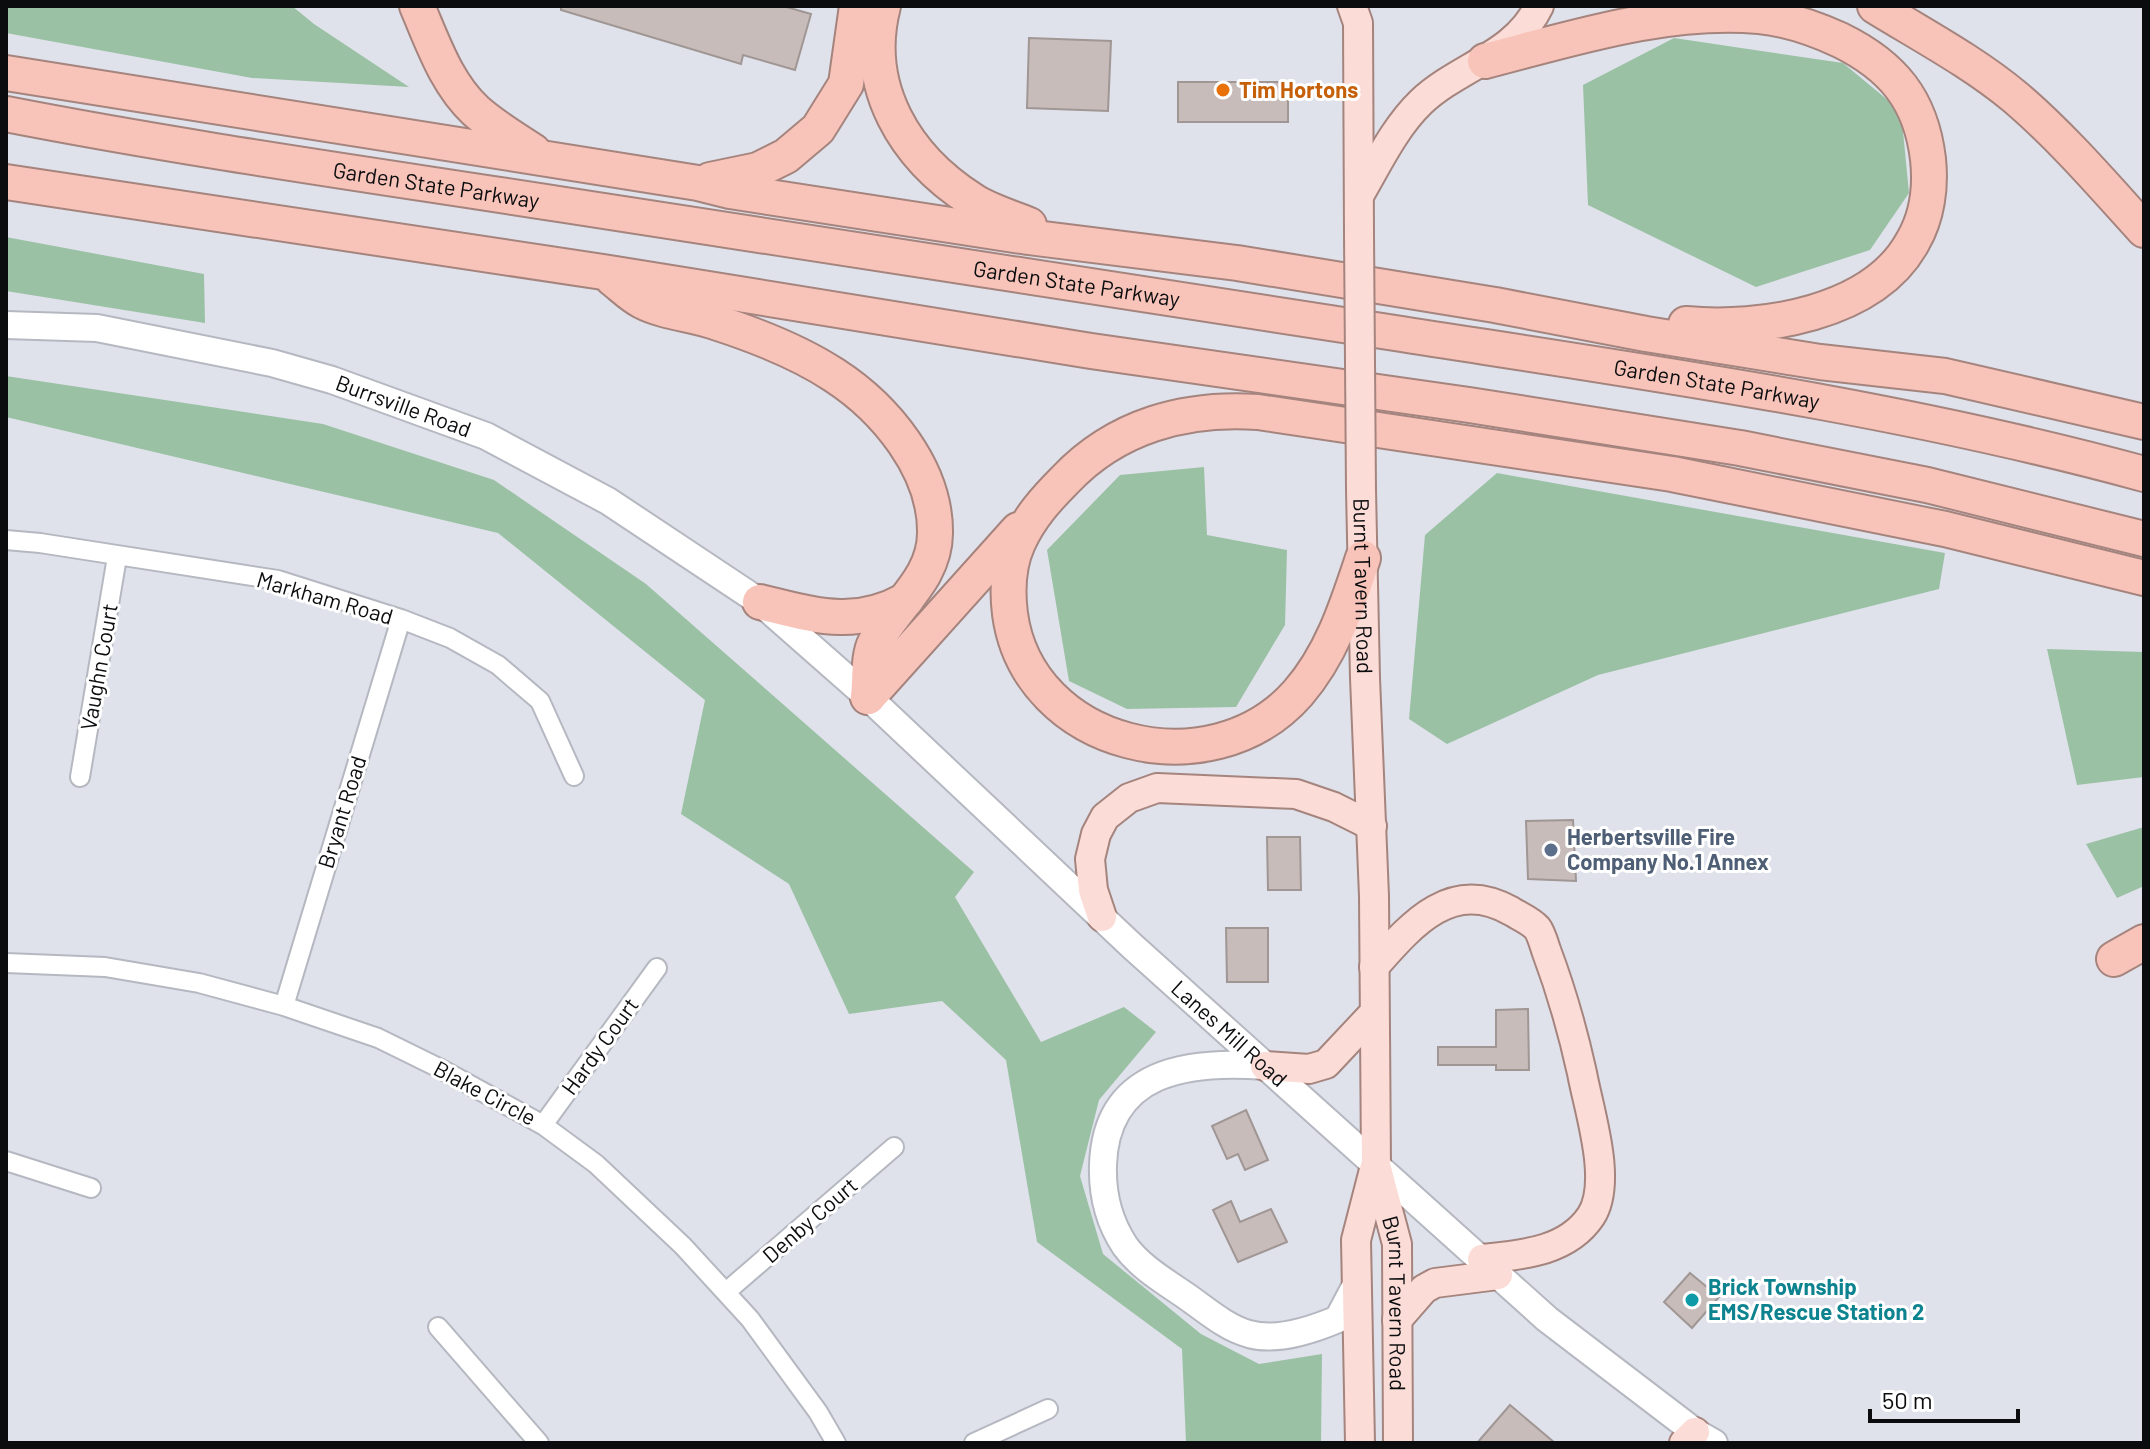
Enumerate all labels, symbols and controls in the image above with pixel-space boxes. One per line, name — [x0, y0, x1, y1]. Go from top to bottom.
place label: Tim Hortons — [1239, 76, 1358, 102]
marker: Tim Hortons — [1214, 81, 1232, 99]
street label: Garden State Parkway — [331, 156, 541, 213]
street label: Garden State Parkway — [972, 254, 1182, 311]
street label: Garden State Parkway — [1612, 353, 1822, 413]
street label: Burrsville Road — [333, 369, 475, 442]
street label: Burnt Tavern Road — [1349, 498, 1379, 674]
street label: Markham Road — [254, 565, 396, 629]
street label: Vaughn Court — [74, 601, 122, 732]
street label: Bryant Road — [312, 752, 371, 871]
place label: Herbertsville Fire Company No.1 Annex — [1567, 823, 1769, 874]
marker: Herbertsville Fire Company No.1 Annex — [1542, 841, 1560, 859]
street label: Lanes Mill Road — [1167, 974, 1293, 1091]
street label: Hardy Court — [555, 992, 643, 1099]
street label: Blake Circle — [430, 1054, 541, 1130]
street label: Denby Court — [757, 1171, 862, 1267]
street label: Burnt Tavern Road — [1378, 1213, 1412, 1391]
place label: Brick Township EMS/Rescue Station 2 — [1708, 1273, 1924, 1324]
marker: Brick Township EMS/Rescue Station 2 — [1683, 1291, 1701, 1309]
scale bar — [1870, 1373, 2018, 1423]
text: 50 m — [1882, 1385, 1933, 1414]

